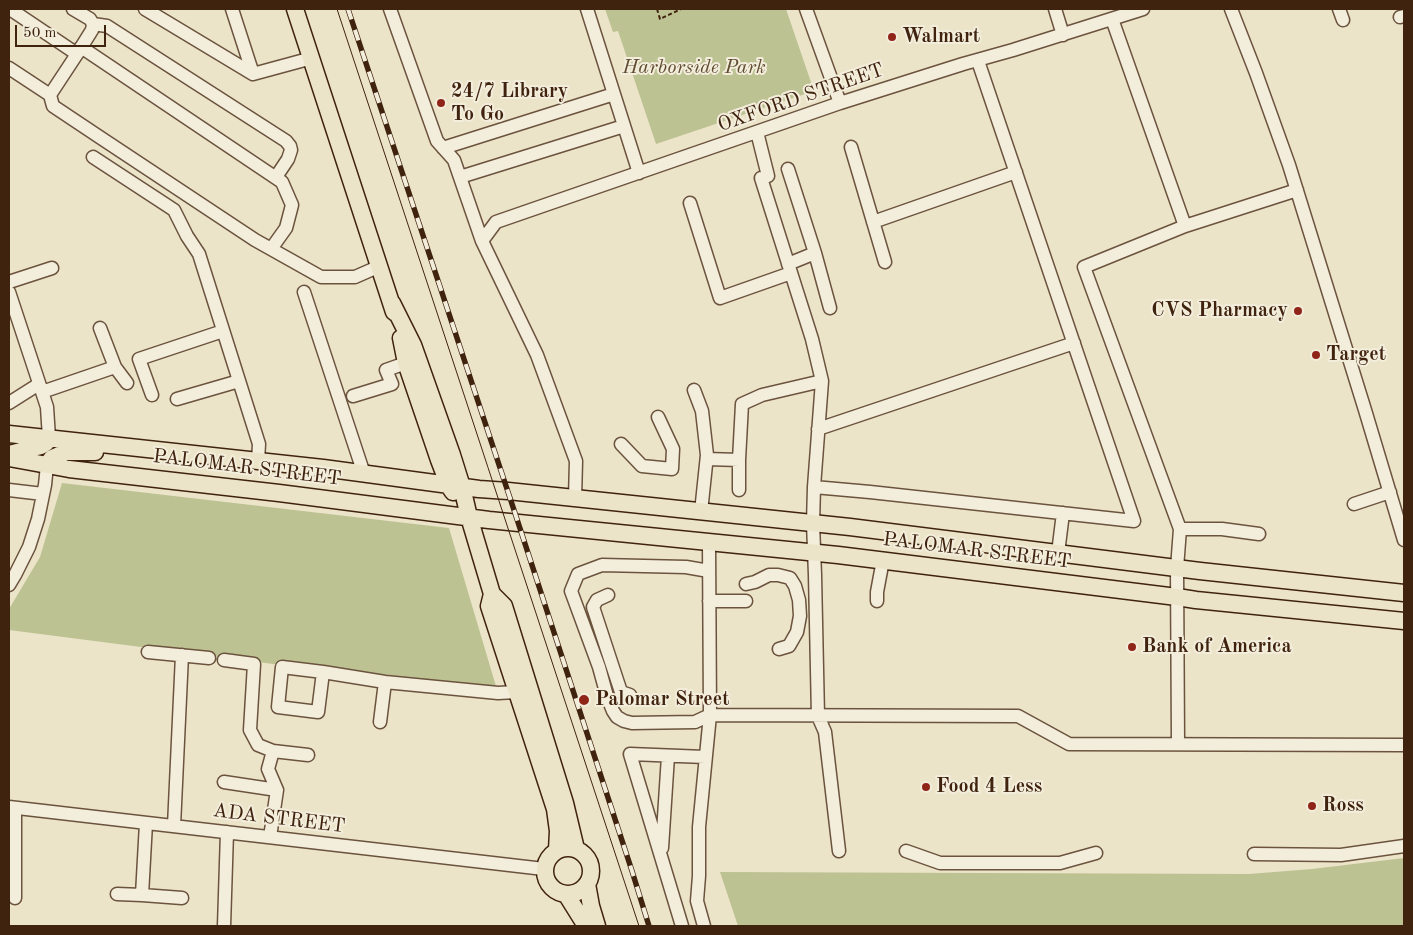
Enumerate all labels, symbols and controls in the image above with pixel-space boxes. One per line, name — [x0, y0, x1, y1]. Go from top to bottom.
scale bar — [18, 15, 109, 47]
place label: Walmart — [902, 25, 980, 49]
text: 50 m — [23, 26, 57, 41]
marker: Walmart — [886, 31, 898, 43]
park label: Harborside Park — [622, 56, 766, 80]
street label: OXFORD STREET — [715, 58, 887, 138]
place label: 24/7 Library To Go — [451, 80, 568, 127]
marker: 24/7 Library To Go — [435, 97, 447, 109]
place label: CVS Pharmacy — [1151, 299, 1288, 323]
marker: CVS Pharmacy — [1292, 305, 1304, 317]
place label: Target — [1326, 343, 1386, 367]
marker: Target — [1310, 349, 1322, 361]
street label: PALOMAR STREET — [151, 445, 343, 491]
street label: PALOMAR STREET — [881, 528, 1073, 574]
place label: Bank of America — [1142, 635, 1292, 659]
marker: Bank of America — [1126, 641, 1138, 653]
place label: Palomar Street — [595, 688, 730, 712]
marker: Palomar Street — [577, 693, 591, 707]
place label: Food 4 Less — [936, 775, 1042, 799]
marker: Food 4 Less — [920, 781, 932, 793]
place label: Ross — [1322, 794, 1364, 818]
street label: ADA STREET — [211, 799, 347, 839]
marker: Ross — [1306, 800, 1318, 812]

